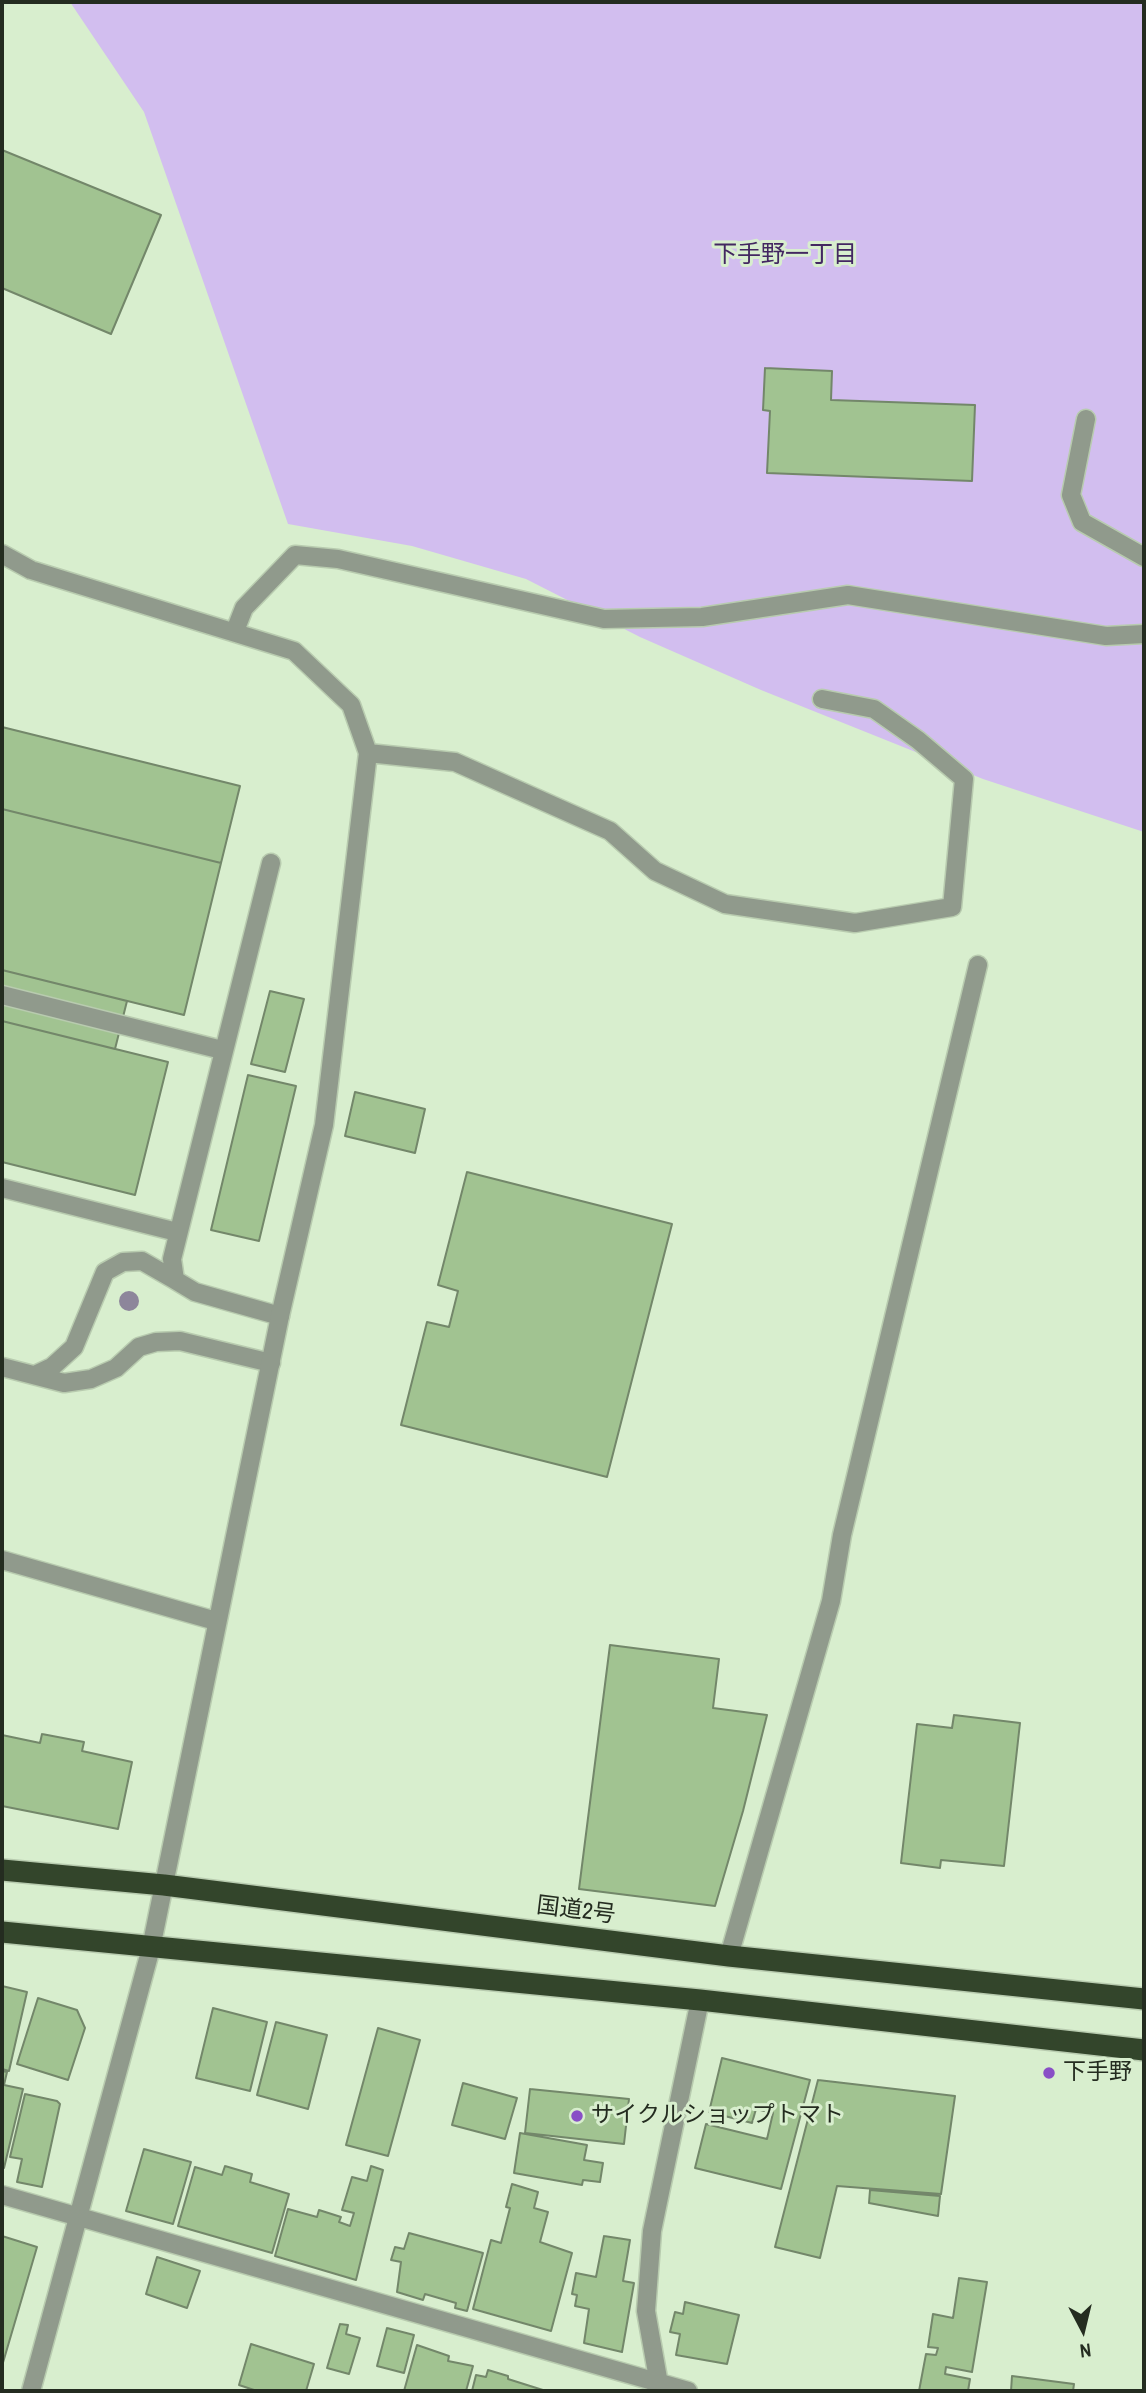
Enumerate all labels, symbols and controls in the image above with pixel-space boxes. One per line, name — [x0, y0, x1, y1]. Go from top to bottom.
district label: 下手野一丁目 — [713, 242, 857, 270]
street label: 国道2号 — [535, 1892, 617, 1930]
place label: 下手野 — [1063, 2059, 1132, 2087]
marker: 下手野 — [1041, 2065, 1057, 2081]
place label: サイクルショップトマト — [591, 2102, 844, 2130]
marker: サイクルショップトマト — [569, 2108, 585, 2124]
north arrow — [1048, 2295, 1118, 2365]
text: N — [1078, 2337, 1093, 2364]

